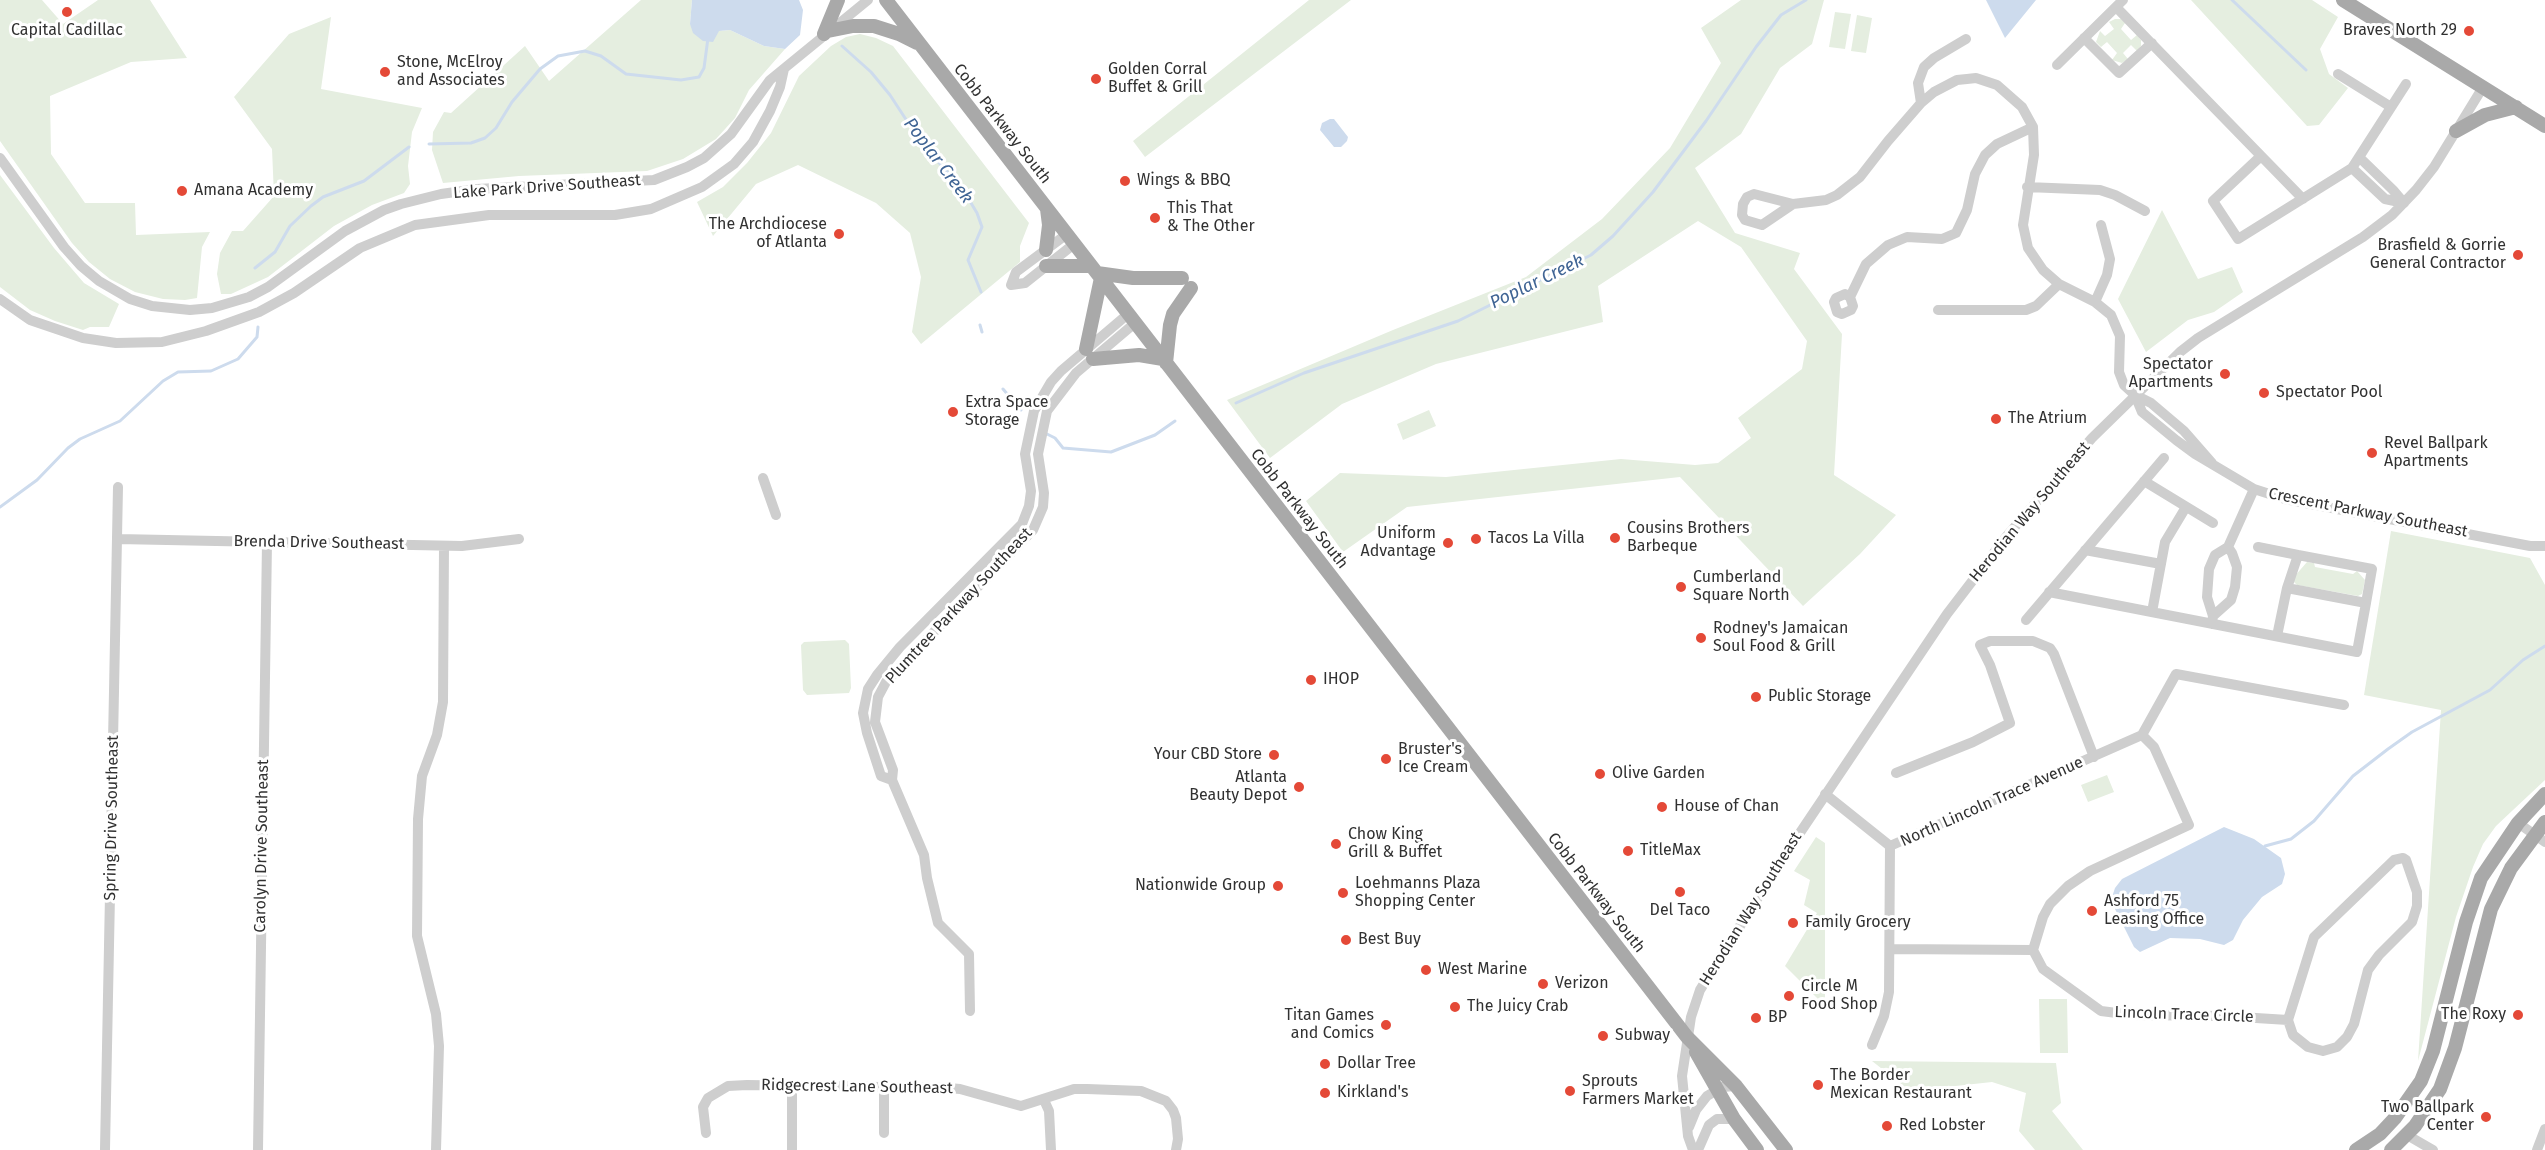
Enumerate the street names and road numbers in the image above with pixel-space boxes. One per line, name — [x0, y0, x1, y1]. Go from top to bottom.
street label: Cobb Parkway South — [949, 60, 1055, 188]
street label: Lake Park Drive Southeast — [453, 171, 641, 203]
street label: Herodian Way Southeast — [1966, 438, 2094, 586]
street label: Cobb Parkway South — [1246, 445, 1352, 573]
street label: Crescent Parkway Southeast — [2267, 484, 2469, 542]
street label: Plumtree Parkway Southeast — [882, 524, 1036, 688]
street label: Brenda Drive Southeast — [234, 532, 404, 554]
street label: Spring Drive Southeast — [101, 735, 123, 901]
street label: North Lincoln Trace Avenue — [1898, 753, 2086, 851]
street label: Carolyn Drive Southeast — [251, 759, 273, 933]
street label: Cobb Parkway South — [1543, 829, 1649, 957]
street label: Herodian Way Southeast — [1696, 829, 1806, 989]
street label: Lincoln Trace Circle — [2114, 1003, 2254, 1027]
street label: Ridgecrest Lane Southeast — [761, 1076, 953, 1098]

